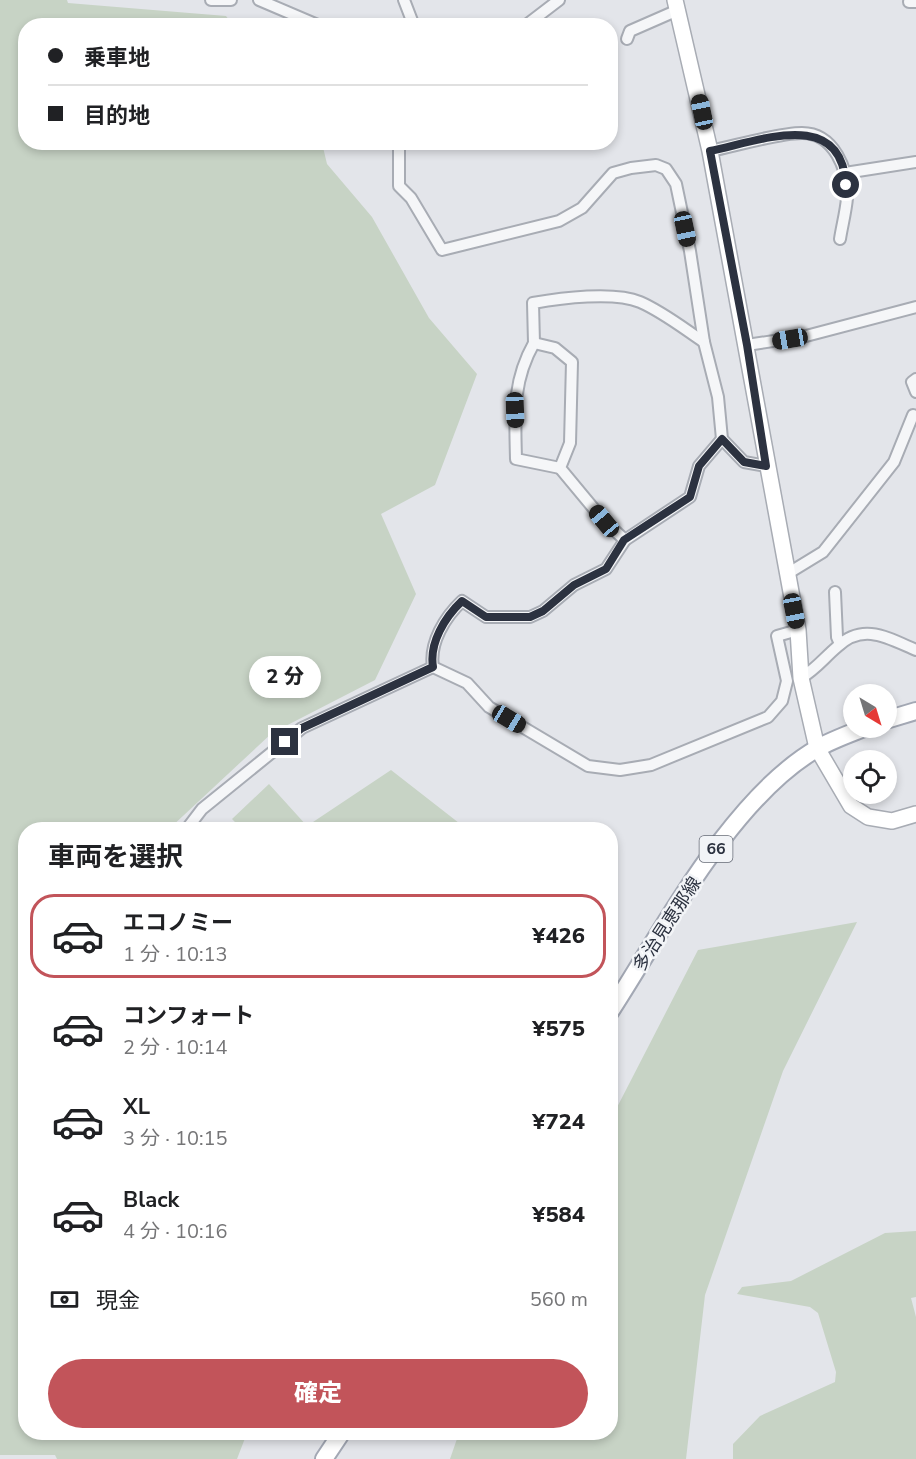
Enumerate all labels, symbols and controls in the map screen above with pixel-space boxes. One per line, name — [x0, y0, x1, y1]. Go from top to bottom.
text: 乗車地 — [84, 43, 150, 73]
car — [689, 93, 715, 131]
text: 目的地 — [84, 101, 150, 131]
route start — [832, 171, 859, 198]
car — [672, 210, 698, 248]
car — [771, 327, 809, 351]
car — [505, 392, 525, 428]
car — [586, 501, 622, 541]
car — [782, 592, 806, 630]
callout: 2 分 — [249, 655, 321, 697]
text: 2 分 — [266, 663, 304, 690]
north arrow — [843, 684, 897, 738]
map controls — [843, 684, 897, 804]
car — [489, 702, 529, 736]
route end — [271, 728, 298, 755]
button: locate — [843, 750, 897, 804]
road number: 66 — [700, 836, 732, 862]
text: 車両を選択 — [48, 839, 183, 876]
street label: 多治見恵那線 — [628, 872, 706, 976]
text: エコノミー — [123, 908, 233, 938]
icon: car — [51, 909, 105, 963]
text: ¥426 — [532, 921, 585, 951]
text: 1 分 · 10:13 — [123, 941, 228, 968]
text: コンフォート — [123, 1001, 254, 1031]
icon: car — [51, 1002, 105, 1056]
text: ¥575 — [532, 1014, 585, 1044]
text: 2 分 · 10:14 — [123, 1034, 228, 1061]
text: XL — [123, 1092, 150, 1122]
icon: car — [51, 1095, 105, 1149]
text: ¥724 — [532, 1107, 585, 1137]
text: 3 分 · 10:15 — [123, 1125, 228, 1152]
text: Black — [123, 1185, 179, 1215]
icon: car — [51, 1188, 105, 1242]
text: ¥584 — [532, 1200, 585, 1230]
text: 4 分 · 10:16 — [123, 1218, 228, 1245]
icon: cash — [48, 1283, 81, 1316]
text: 現金 — [96, 1286, 140, 1316]
text: 560 m — [530, 1286, 588, 1313]
button: 確定 — [48, 1359, 588, 1428]

